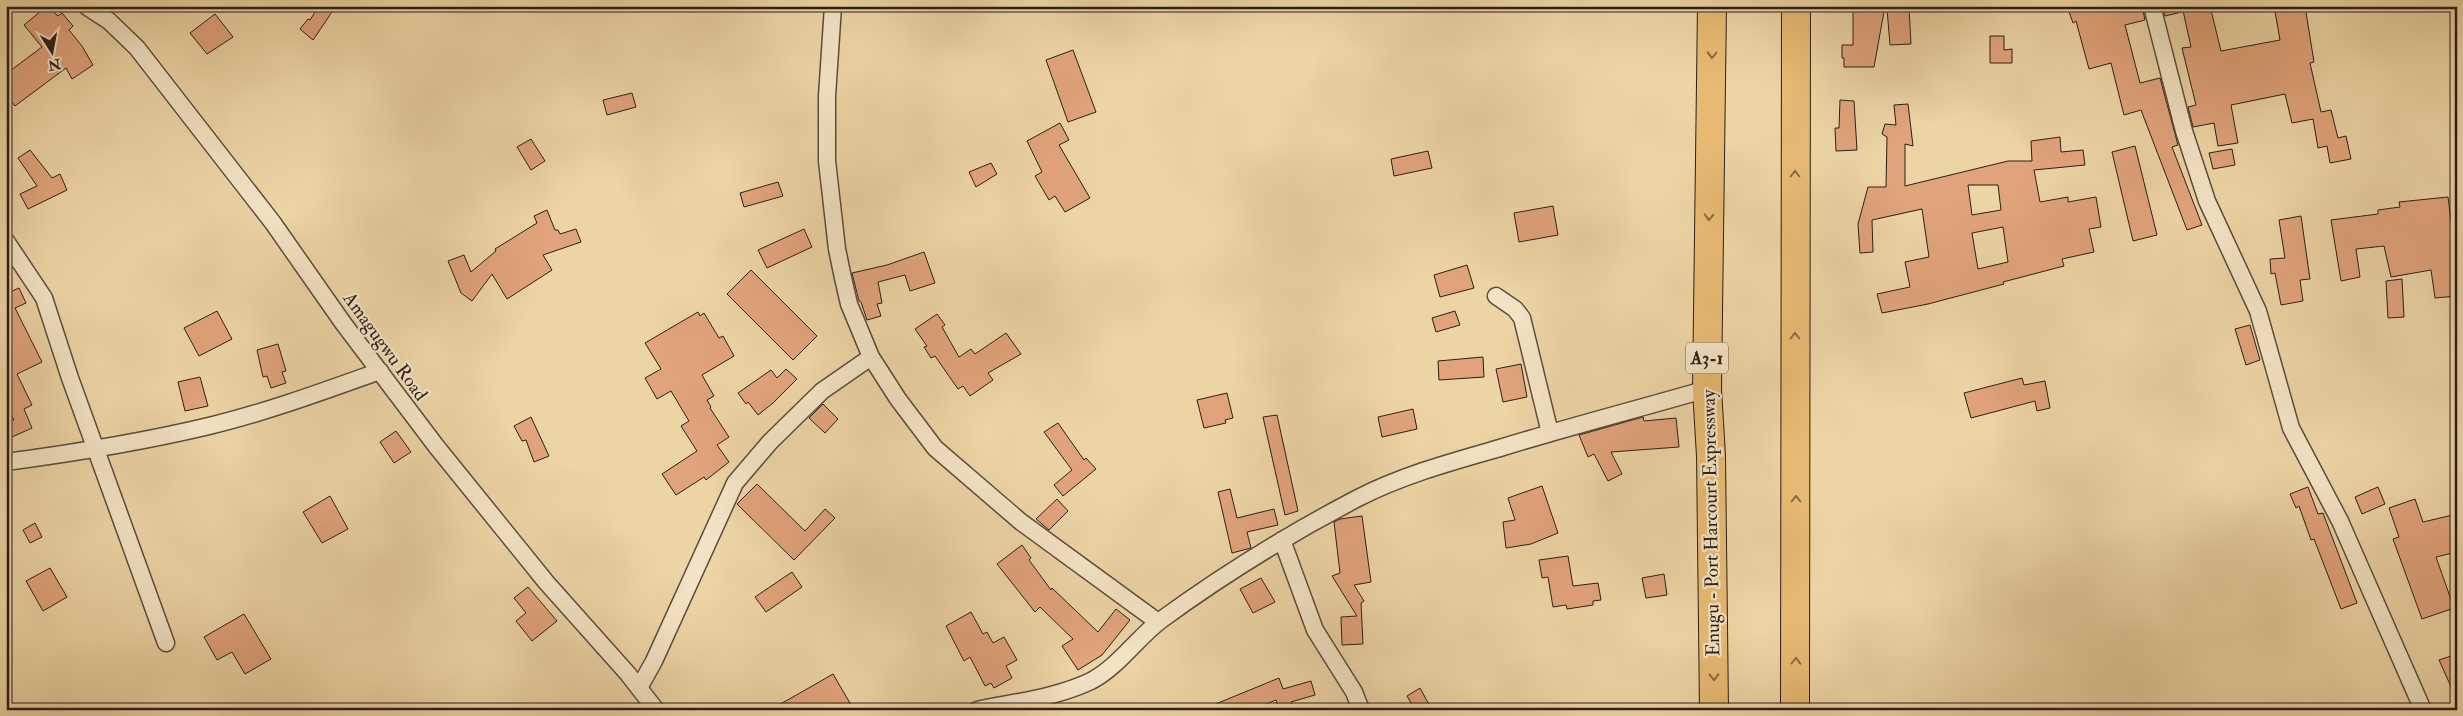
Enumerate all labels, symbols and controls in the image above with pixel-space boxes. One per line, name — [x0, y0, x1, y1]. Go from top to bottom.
north arrow — [28, 28, 78, 78]
one-way arrow — [1707, 52, 1717, 59]
text: N — [46, 55, 63, 74]
one-way arrow — [1790, 169, 1800, 177]
one-way arrow — [1704, 214, 1715, 222]
street label: Amagugwu Road — [337, 287, 433, 406]
one-way arrow — [1790, 332, 1800, 340]
road number: A3-1 — [1686, 342, 1728, 373]
street label: Enugu - Port Harcourt Expressway — [1697, 389, 1726, 657]
one-way arrow — [1791, 494, 1801, 502]
one-way arrow — [1791, 657, 1801, 664]
one-way arrow — [1709, 674, 1719, 682]

